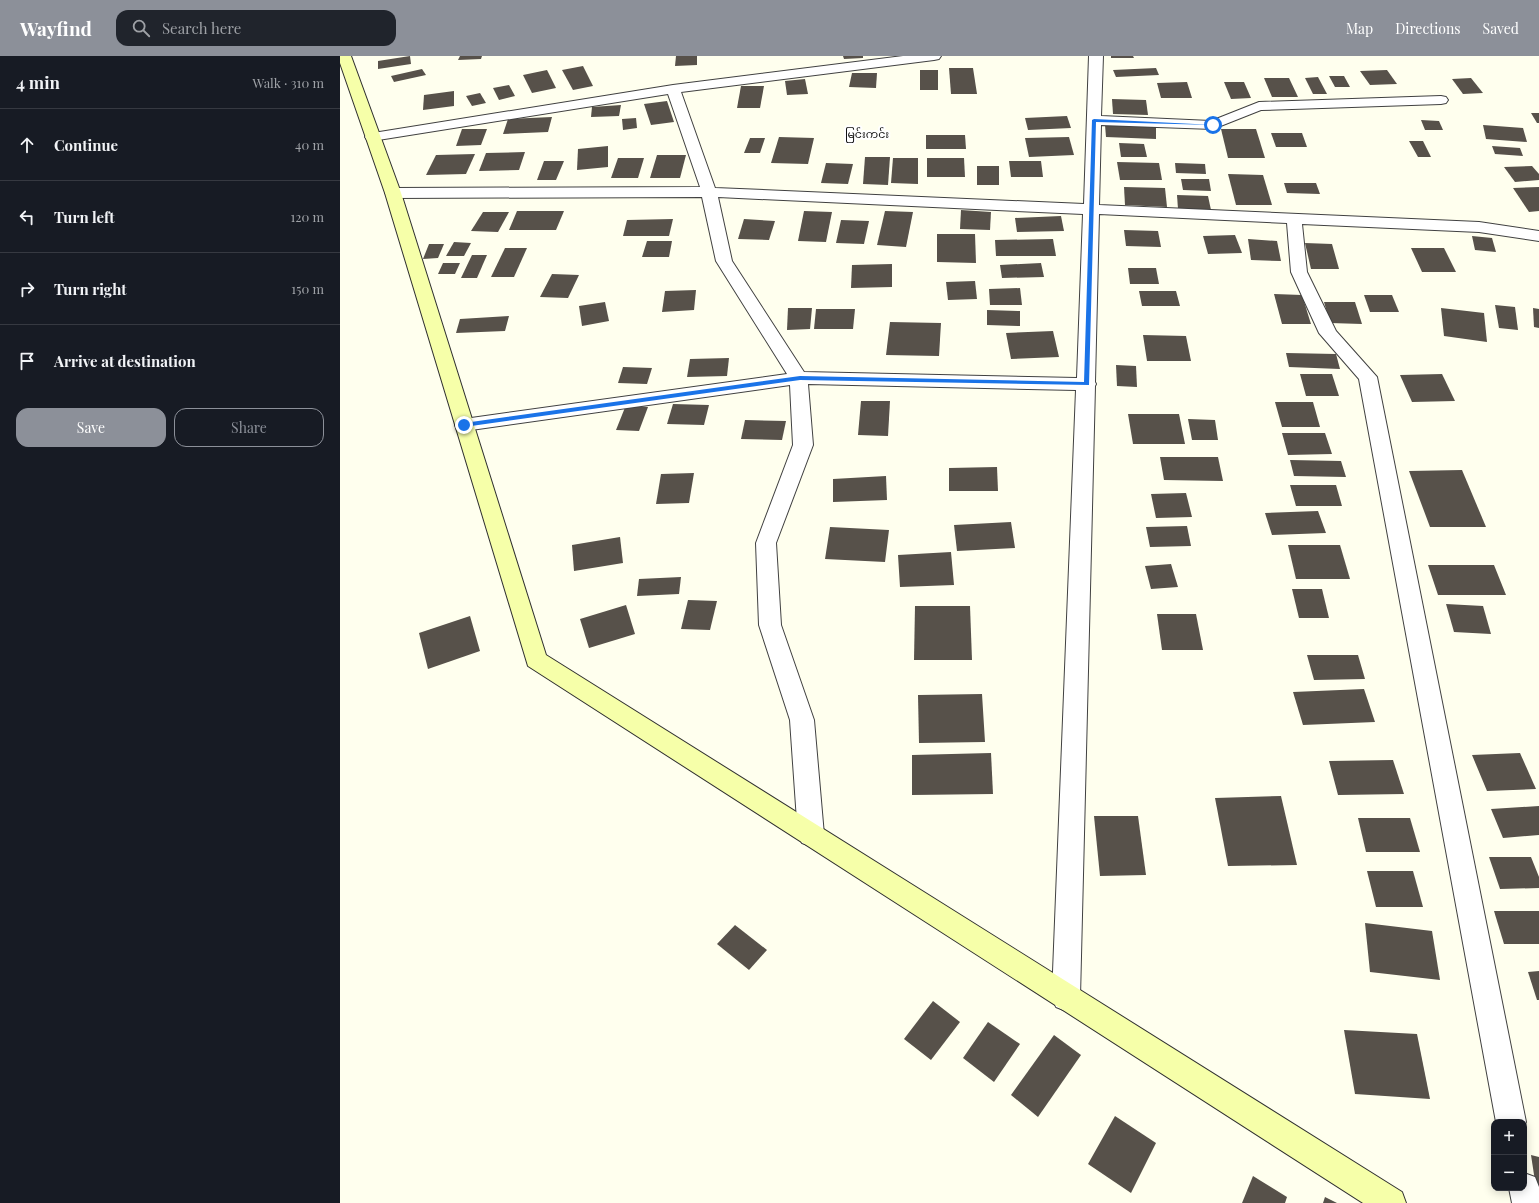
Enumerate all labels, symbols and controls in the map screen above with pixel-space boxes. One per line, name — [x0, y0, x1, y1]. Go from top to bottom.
search box — [116, 10, 396, 46]
text: Wayfind — [20, 15, 92, 41]
icon: search — [130, 17, 152, 39]
text: Search here — [162, 18, 241, 38]
text: Map — [1346, 19, 1373, 38]
text: Directions — [1395, 19, 1461, 38]
text: Saved — [1483, 19, 1519, 38]
text: 4 min — [16, 71, 60, 93]
text: Walk · 310 m — [253, 74, 324, 91]
route start — [1204, 116, 1222, 134]
district label: မြင်းကင်း — [845, 126, 889, 143]
icon: ahead — [16, 134, 38, 156]
text: Continue — [54, 135, 118, 155]
text: 40 m — [295, 136, 324, 153]
icon: left — [16, 206, 38, 228]
text: Turn left — [54, 207, 115, 227]
text: 120 m — [290, 208, 324, 225]
icon: right — [16, 278, 38, 300]
text: Turn right — [54, 279, 127, 299]
text: 150 m — [291, 280, 324, 297]
icon: arrive — [16, 350, 38, 372]
text: Arrive at destination — [54, 351, 196, 371]
button: Save — [16, 408, 166, 447]
button: Share — [174, 408, 324, 447]
route end — [455, 416, 473, 434]
map controls — [1491, 1119, 1527, 1191]
button: + — [1491, 1119, 1527, 1155]
button: − — [1491, 1155, 1527, 1191]

